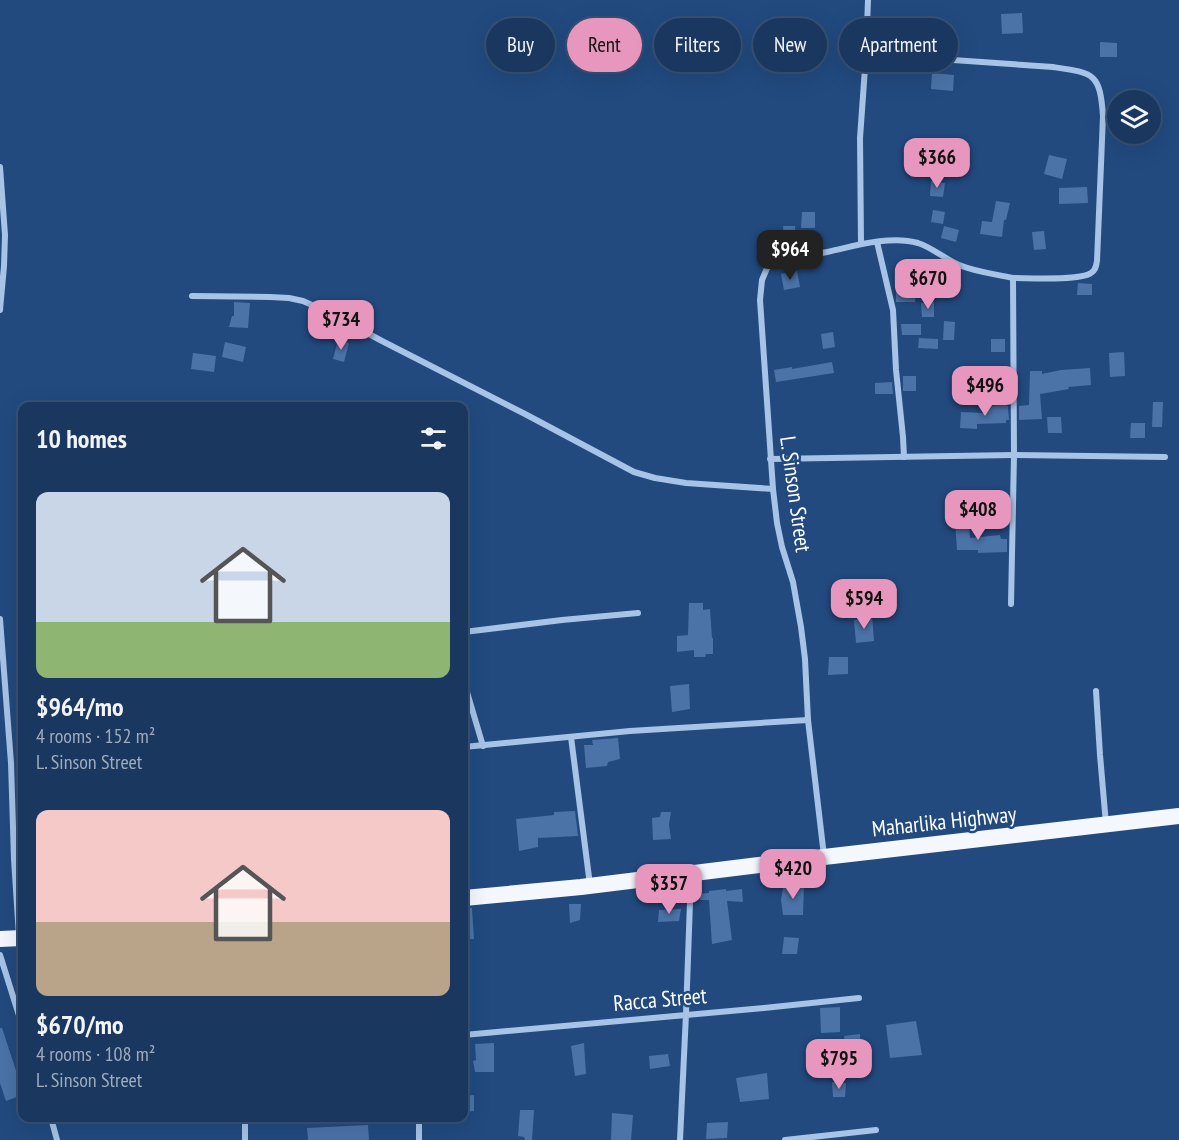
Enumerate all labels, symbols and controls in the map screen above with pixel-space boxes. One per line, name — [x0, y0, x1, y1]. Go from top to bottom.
chip: Buy — [486, 18, 555, 72]
chip: Rent — [567, 18, 642, 72]
chip: Filters — [654, 18, 741, 72]
chip: New — [753, 18, 827, 72]
chip: Apartment — [839, 18, 958, 72]
map controls — [1107, 90, 1161, 144]
button: layers — [1107, 90, 1161, 144]
pin: $366 — [901, 138, 973, 189]
text: $366 — [918, 144, 956, 170]
pin: $964 — [754, 230, 826, 281]
text: $964 — [771, 236, 809, 262]
pin: $670 — [892, 259, 964, 310]
text: $670 — [909, 265, 947, 291]
pin: $734 — [305, 300, 377, 351]
text: $734 — [322, 306, 360, 332]
pin: $496 — [949, 366, 1021, 417]
text: $496 — [966, 372, 1004, 398]
text: 10 homes — [36, 422, 127, 455]
icon: filters — [417, 422, 450, 455]
street label: L. Sinson Street — [774, 434, 818, 554]
pin: $408 — [942, 490, 1014, 541]
text: $408 — [959, 496, 997, 522]
icon: home — [189, 531, 297, 639]
pin: $594 — [828, 579, 900, 630]
text: $594 — [845, 585, 883, 611]
text: $964/mo — [36, 690, 124, 723]
text: 4 rooms · 152 m² — [36, 723, 155, 749]
text: L. Sinson Street — [36, 749, 142, 775]
street label: Maharlika Highway — [870, 799, 1018, 843]
icon: home — [189, 849, 297, 957]
pin: $420 — [757, 849, 829, 900]
text: $420 — [774, 855, 812, 881]
pin: $357 — [633, 864, 705, 915]
text: $357 — [650, 870, 688, 896]
street label: Racca Street — [612, 981, 708, 1017]
text: $670/mo — [36, 1008, 124, 1041]
pin: $795 — [803, 1039, 875, 1090]
text: 4 rooms · 108 m² — [36, 1041, 155, 1067]
text: $795 — [820, 1045, 858, 1071]
text: L. Sinson Street — [36, 1067, 142, 1093]

